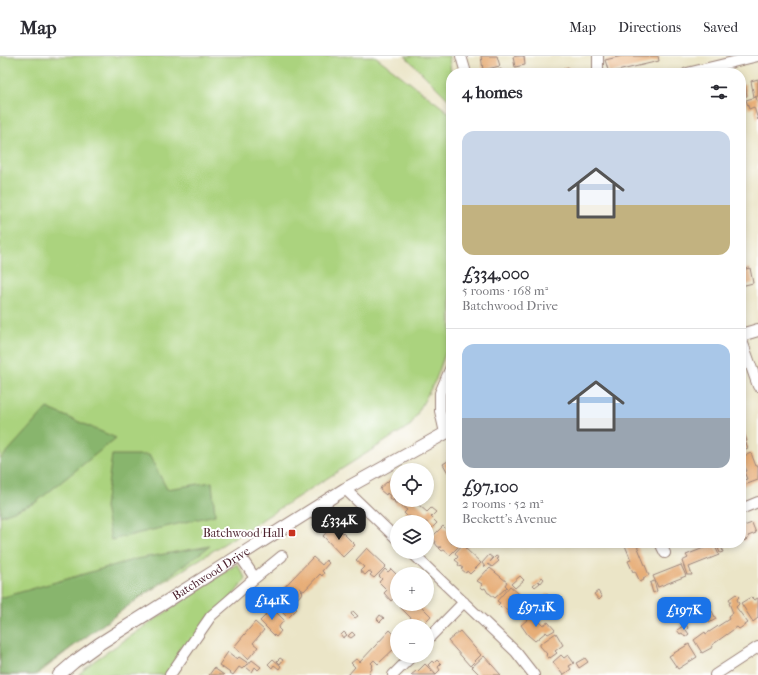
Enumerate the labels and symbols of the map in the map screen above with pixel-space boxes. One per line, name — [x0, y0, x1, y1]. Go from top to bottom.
pin: £334K — [311, 507, 367, 541]
place label: Batchwood Hall — [203, 526, 285, 540]
marker: Batchwood Hall — [287, 528, 297, 538]
street label: Batchwood Drive — [170, 544, 252, 603]
pin: £141K — [244, 587, 300, 621]
pin: £97.1K — [503, 594, 569, 628]
pin: £197K — [656, 597, 712, 631]

